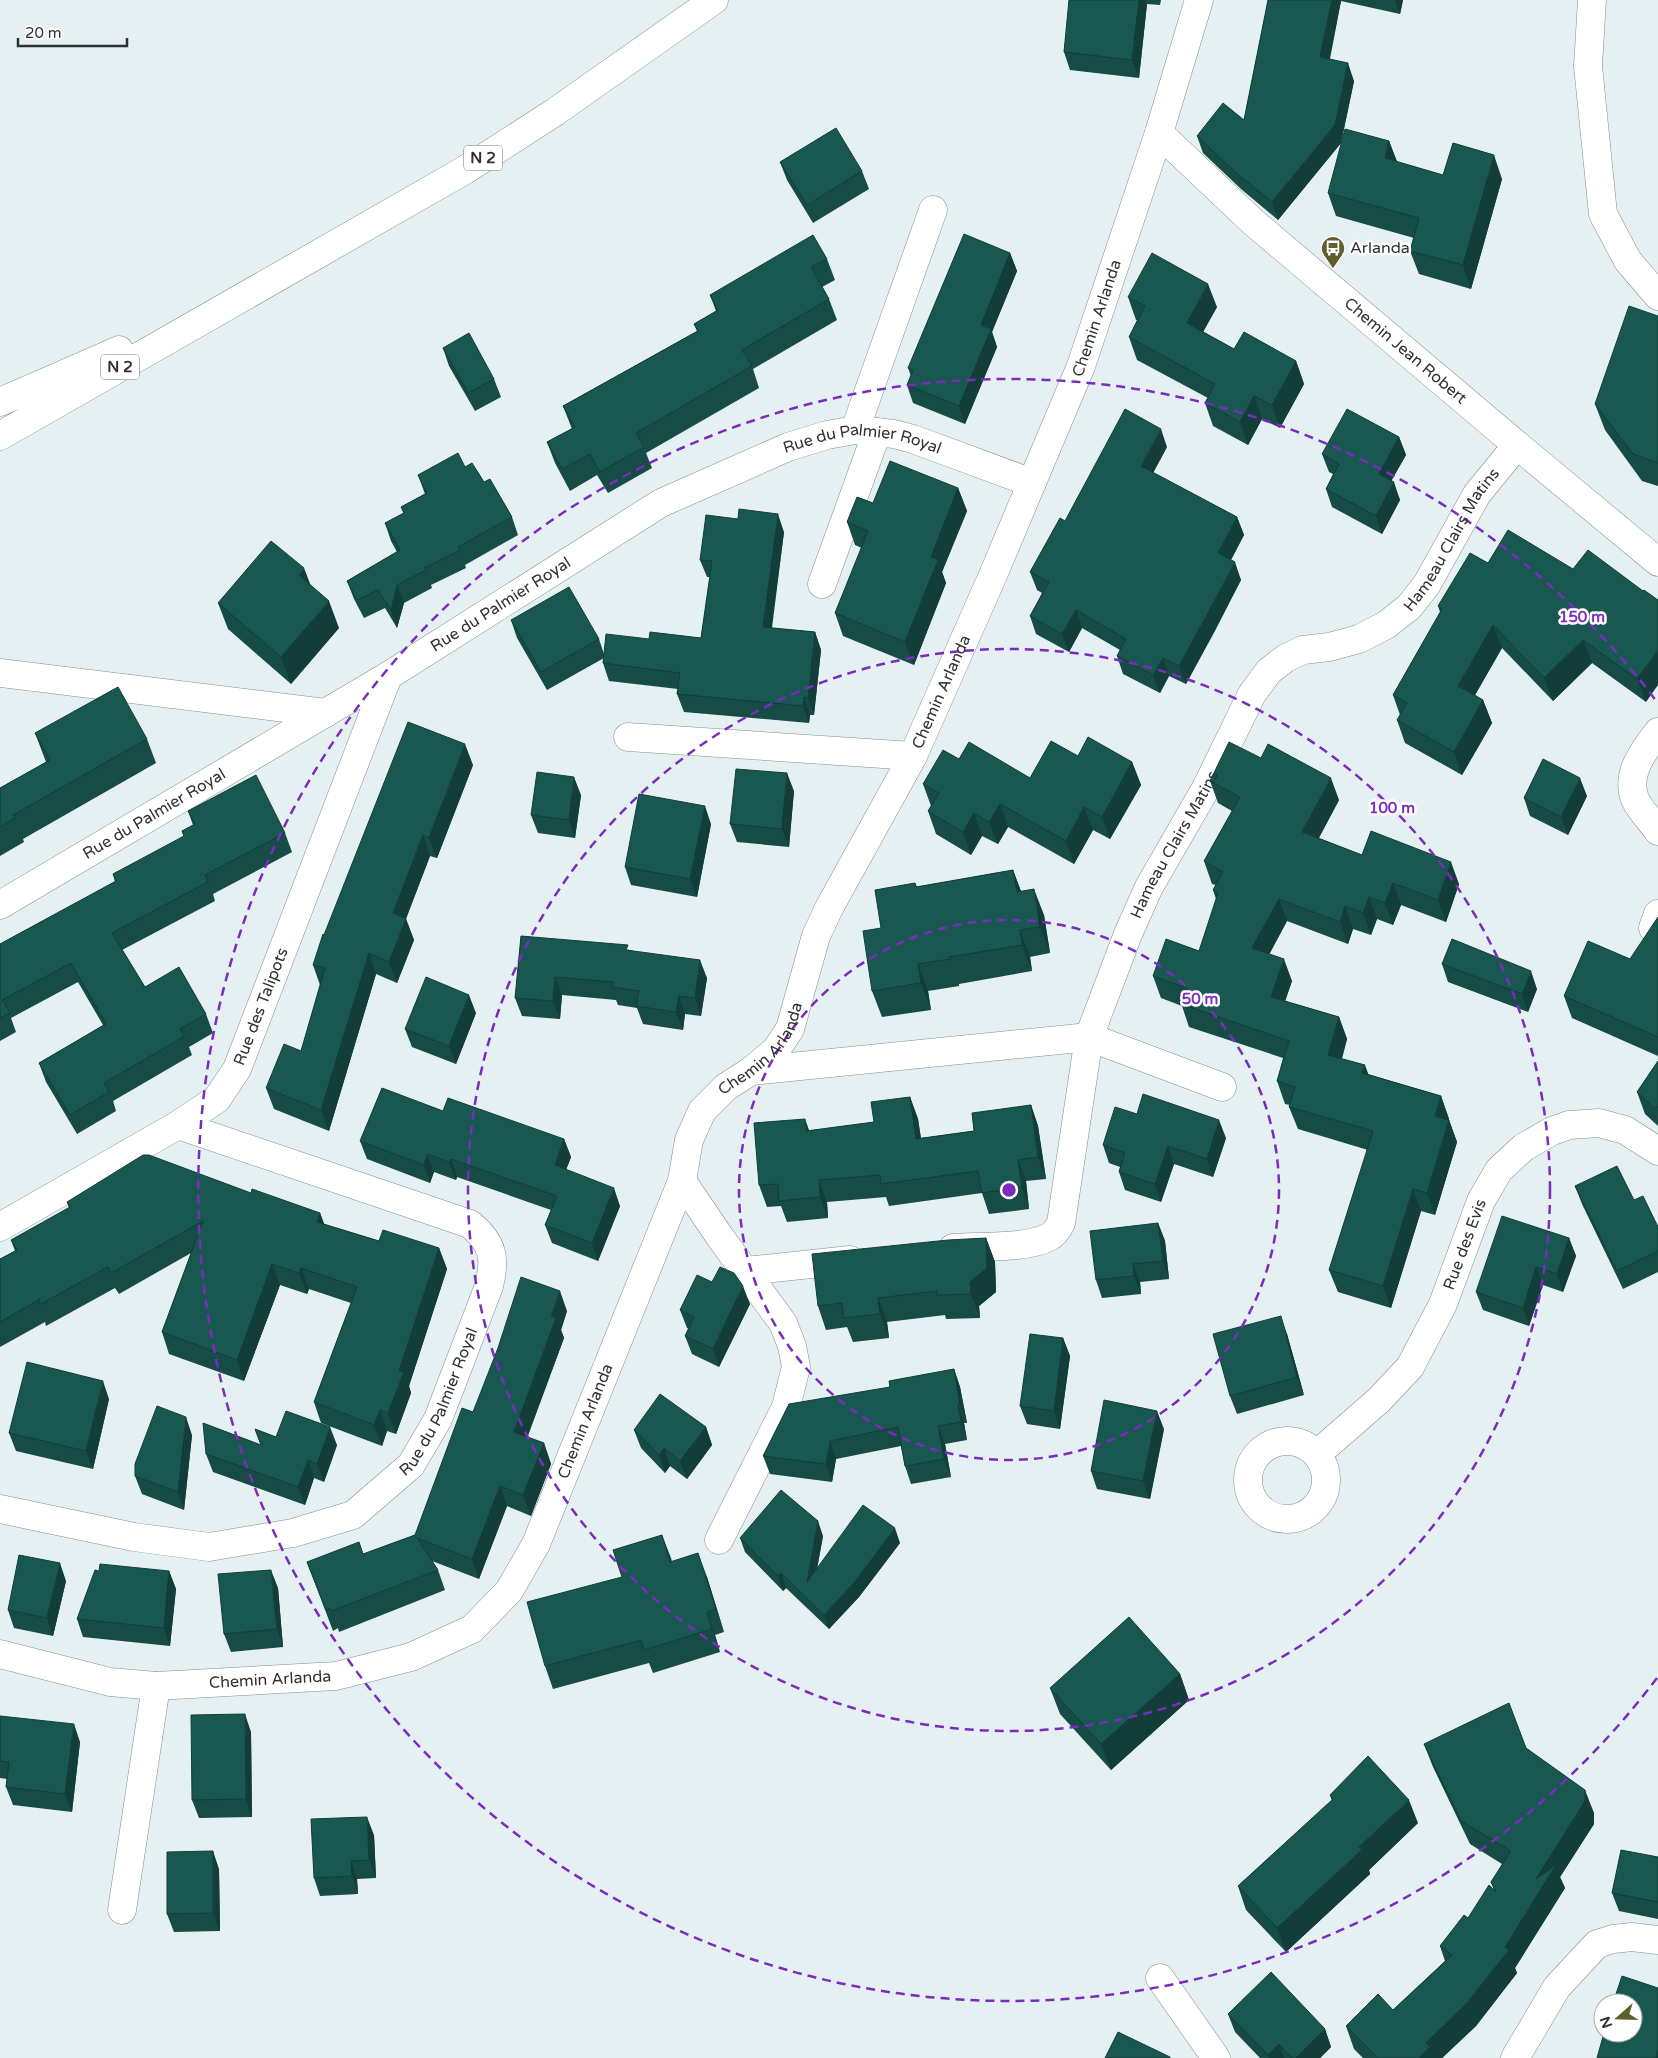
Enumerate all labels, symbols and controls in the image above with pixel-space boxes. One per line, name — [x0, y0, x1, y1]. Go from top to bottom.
scale bar — [18, 15, 126, 47]
text: 20 m — [25, 24, 62, 42]
road number: N 2 — [464, 146, 502, 170]
bus stop icon: Arlanda — [1320, 235, 1346, 269]
place label: Arlanda — [1350, 238, 1410, 258]
street label: Chemin Arlanda — [1068, 257, 1126, 380]
street label: Chemin Jean Robert — [1340, 293, 1471, 408]
road number: N 2 — [101, 354, 139, 380]
text: Rue du Palmier Royal — [781, 419, 944, 459]
street label: Rue du Palmier Royal — [781, 441, 943, 461]
street label: Hameau Clairs Matins — [1399, 464, 1504, 616]
street label: Rue du Palmier Royal — [427, 553, 575, 656]
text: 150 m — [1559, 608, 1605, 626]
street label: Chemin Arlanda — [907, 632, 975, 752]
street label: Rue du Palmier Royal — [79, 764, 229, 864]
street label: Hameau Clairs Matins — [1126, 768, 1223, 922]
text: 100 m — [1369, 799, 1415, 817]
street label: Rue des Talipots — [229, 945, 293, 1068]
text: 50 m — [1182, 990, 1218, 1008]
street label: Chemin Arlanda — [714, 1000, 807, 1099]
centre of rings — [1000, 1181, 1018, 1199]
street label: Rue des Evis — [1439, 1196, 1491, 1293]
street label: Rue du Palmier Royal — [395, 1325, 482, 1480]
street label: Chemin Arlanda — [553, 1361, 617, 1482]
street label: Chemin Arlanda — [208, 1666, 332, 1693]
north arrow — [1593, 1993, 1643, 2043]
text: N — [1596, 2014, 1616, 2030]

